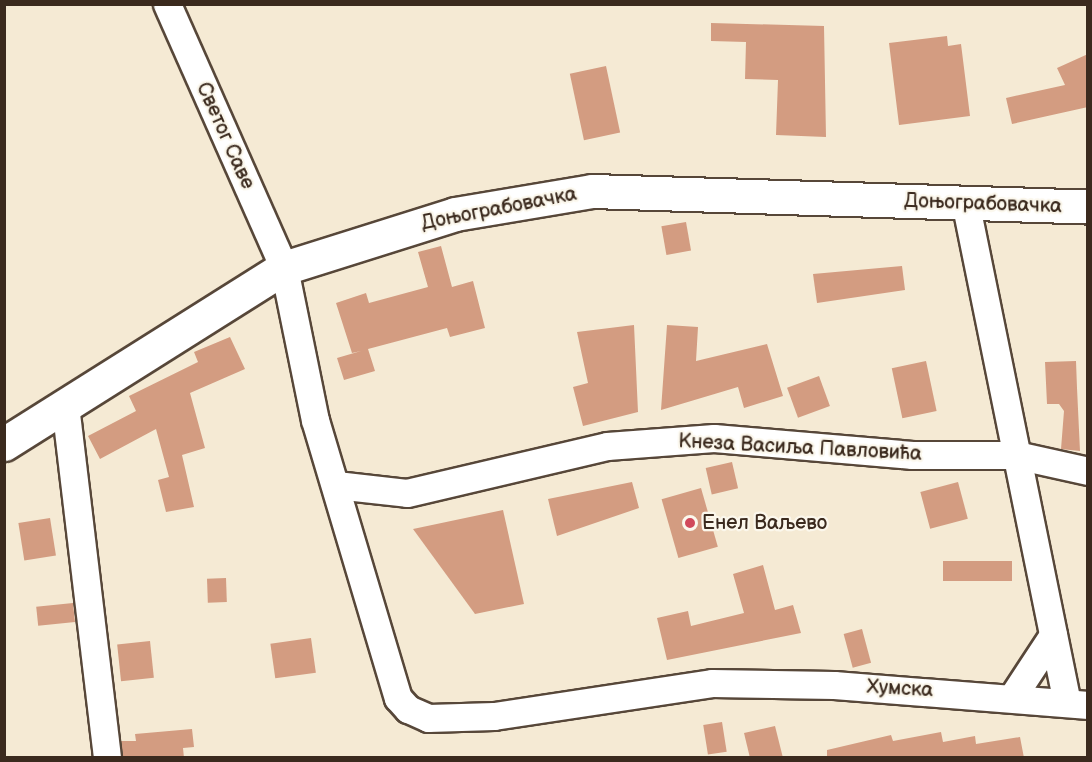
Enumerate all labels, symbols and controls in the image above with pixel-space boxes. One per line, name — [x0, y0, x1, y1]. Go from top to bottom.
street label: Светог Саве — [191, 79, 259, 193]
street label: Доњограбовачка — [419, 182, 579, 236]
street label: Доњограбовачка — [904, 189, 1062, 219]
street label: Кнеза Васиља Павловића — [678, 430, 922, 466]
place label: Енел Ваљево — [702, 511, 827, 535]
marker: Енел Ваљево — [683, 516, 697, 530]
street label: Хумска — [866, 675, 934, 703]

